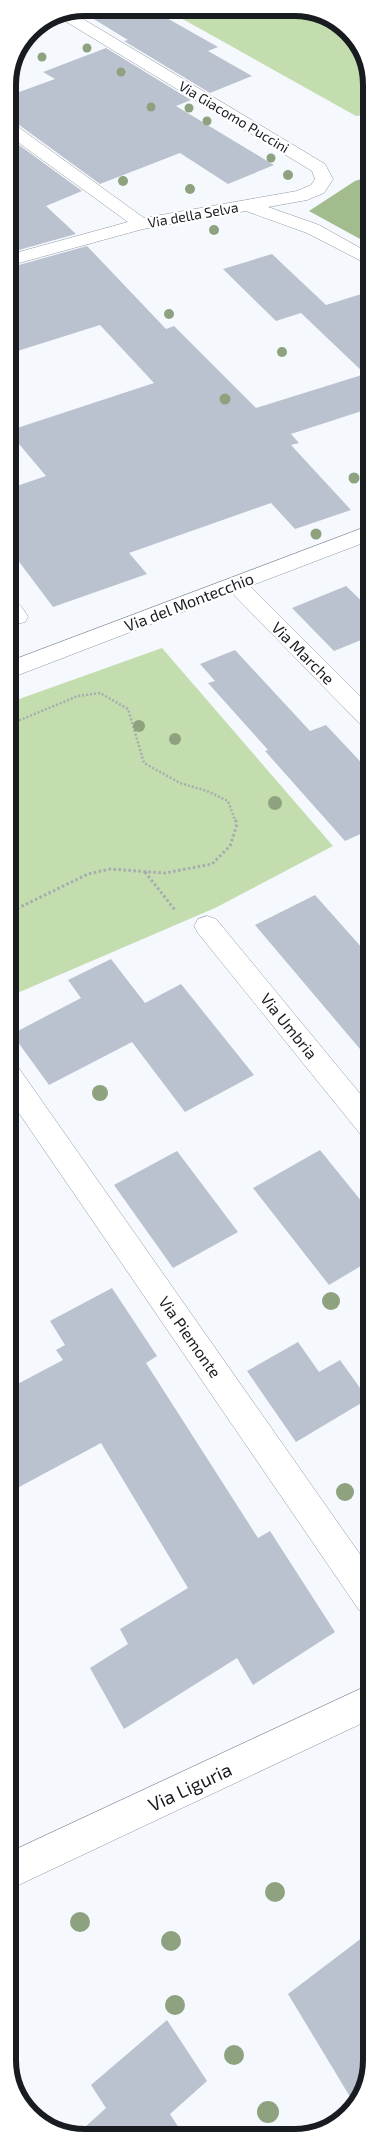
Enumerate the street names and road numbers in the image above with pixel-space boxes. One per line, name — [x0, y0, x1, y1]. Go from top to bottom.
street label: Via Giacomo Puccini — [176, 77, 293, 156]
street label: Via della Selva — [146, 198, 240, 231]
street label: Via del Montecchio — [122, 568, 256, 635]
street label: Via Marche — [268, 617, 339, 688]
street label: Via Umbria — [257, 989, 322, 1062]
street label: Via Piemonte — [155, 1292, 225, 1381]
street label: Via Liguria — [144, 1757, 235, 1816]

